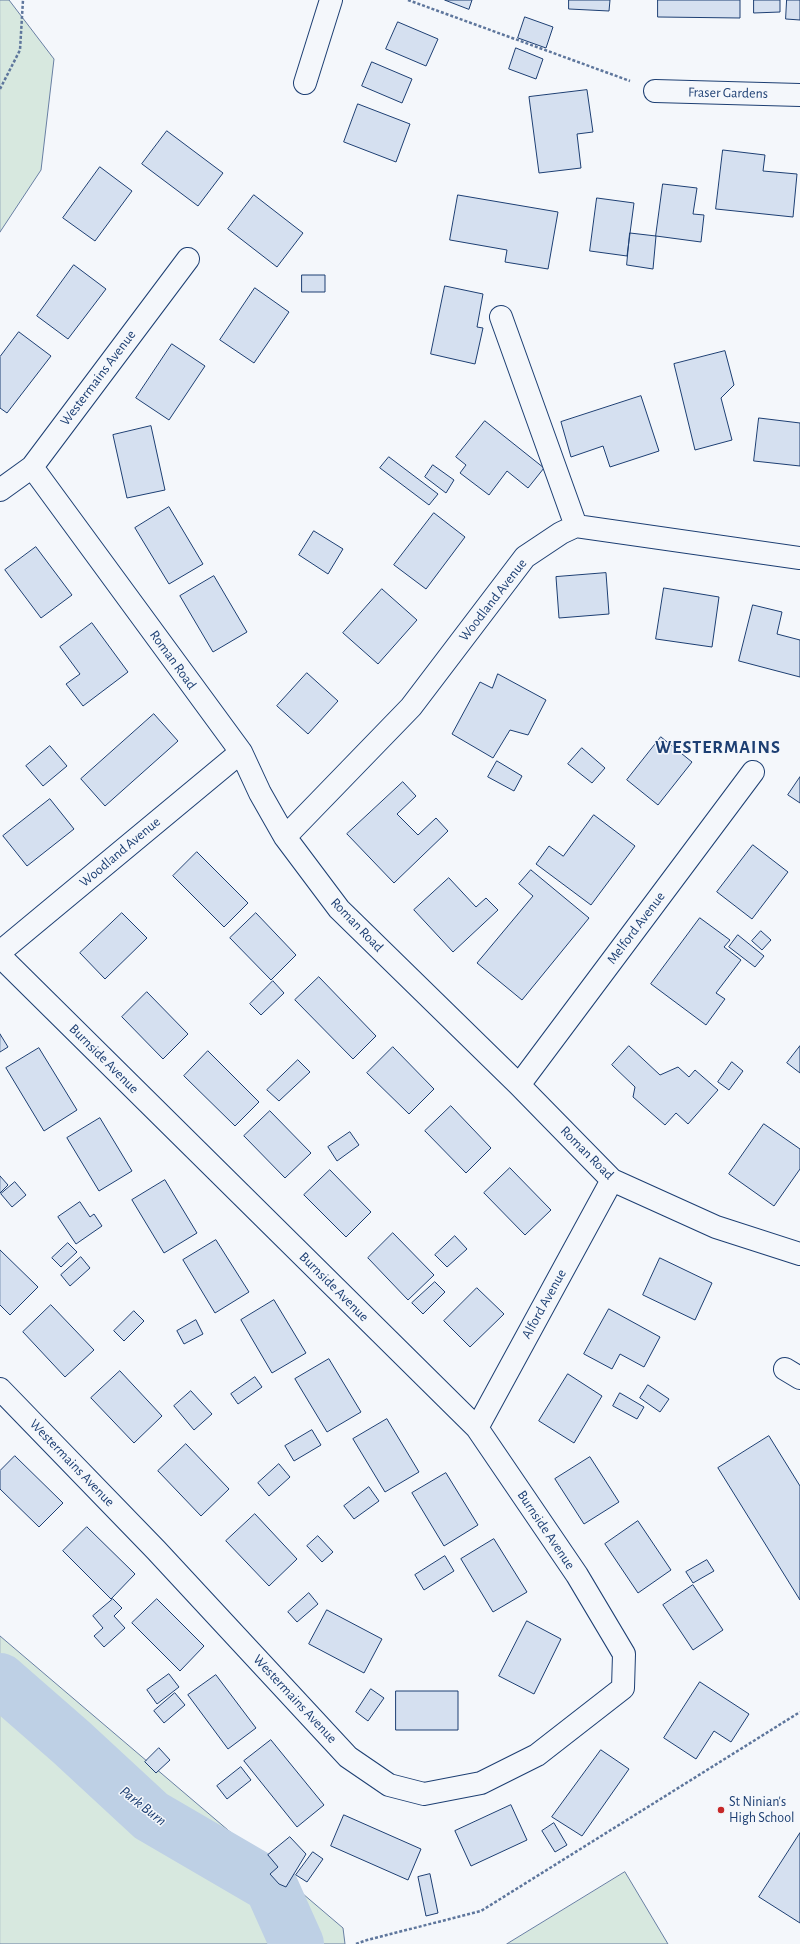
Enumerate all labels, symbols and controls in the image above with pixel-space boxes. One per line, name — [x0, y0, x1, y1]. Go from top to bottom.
street label: Fraser Gardens — [688, 84, 768, 102]
street label: Westermains Avenue — [57, 327, 139, 429]
street label: Woodland Avenue — [456, 555, 530, 645]
street label: Roman Road — [146, 627, 200, 693]
district label: WESTERMAINS — [655, 737, 781, 759]
street label: Woodland Avenue — [76, 813, 164, 891]
street label: Melford Avenue — [603, 888, 669, 968]
street label: Roman Road — [327, 894, 387, 956]
street label: Burnside Avenue — [66, 1021, 142, 1097]
street label: Roman Road — [557, 1123, 617, 1183]
street label: Burnside Avenue — [296, 1249, 372, 1325]
street label: Alford Avenue — [518, 1266, 570, 1342]
street label: Westermains Avenue — [26, 1416, 118, 1510]
street label: Burnside Avenue — [513, 1487, 579, 1573]
street label: Westermains Avenue — [250, 1651, 340, 1747]
water label: Park Burn — [116, 1782, 170, 1830]
place label: St Ninian's High School — [729, 1794, 795, 1826]
marker: St Ninian's High School — [716, 1805, 726, 1815]

